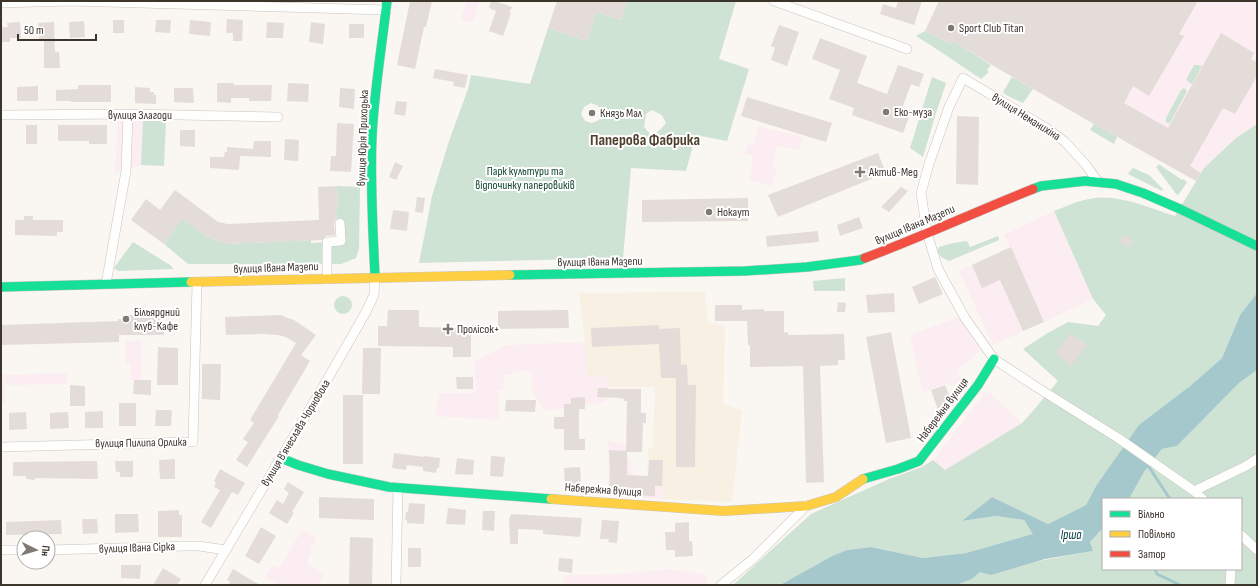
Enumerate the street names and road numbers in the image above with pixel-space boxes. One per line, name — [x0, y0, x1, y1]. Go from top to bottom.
street label: вулиця Юрія Приходька — [354, 89, 372, 186]
street label: вулиця Неманихіна — [989, 90, 1063, 144]
street label: вулиця Злагоди — [108, 108, 172, 123]
street label: вулиця Івана Мазепи — [873, 201, 957, 249]
street label: вулиця Івана Мазепи — [557, 254, 643, 270]
street label: вулиця Івана Мазепи — [233, 259, 319, 277]
street label: Набережна вулиця — [914, 375, 972, 445]
street label: вулиця Вʼячеслава Чорновола — [258, 377, 334, 489]
street label: вулиця Пилипа Орлика — [95, 435, 187, 451]
street label: Набережна вулиця — [564, 480, 642, 500]
street label: вулиця Івана Сірка — [99, 539, 176, 557]

